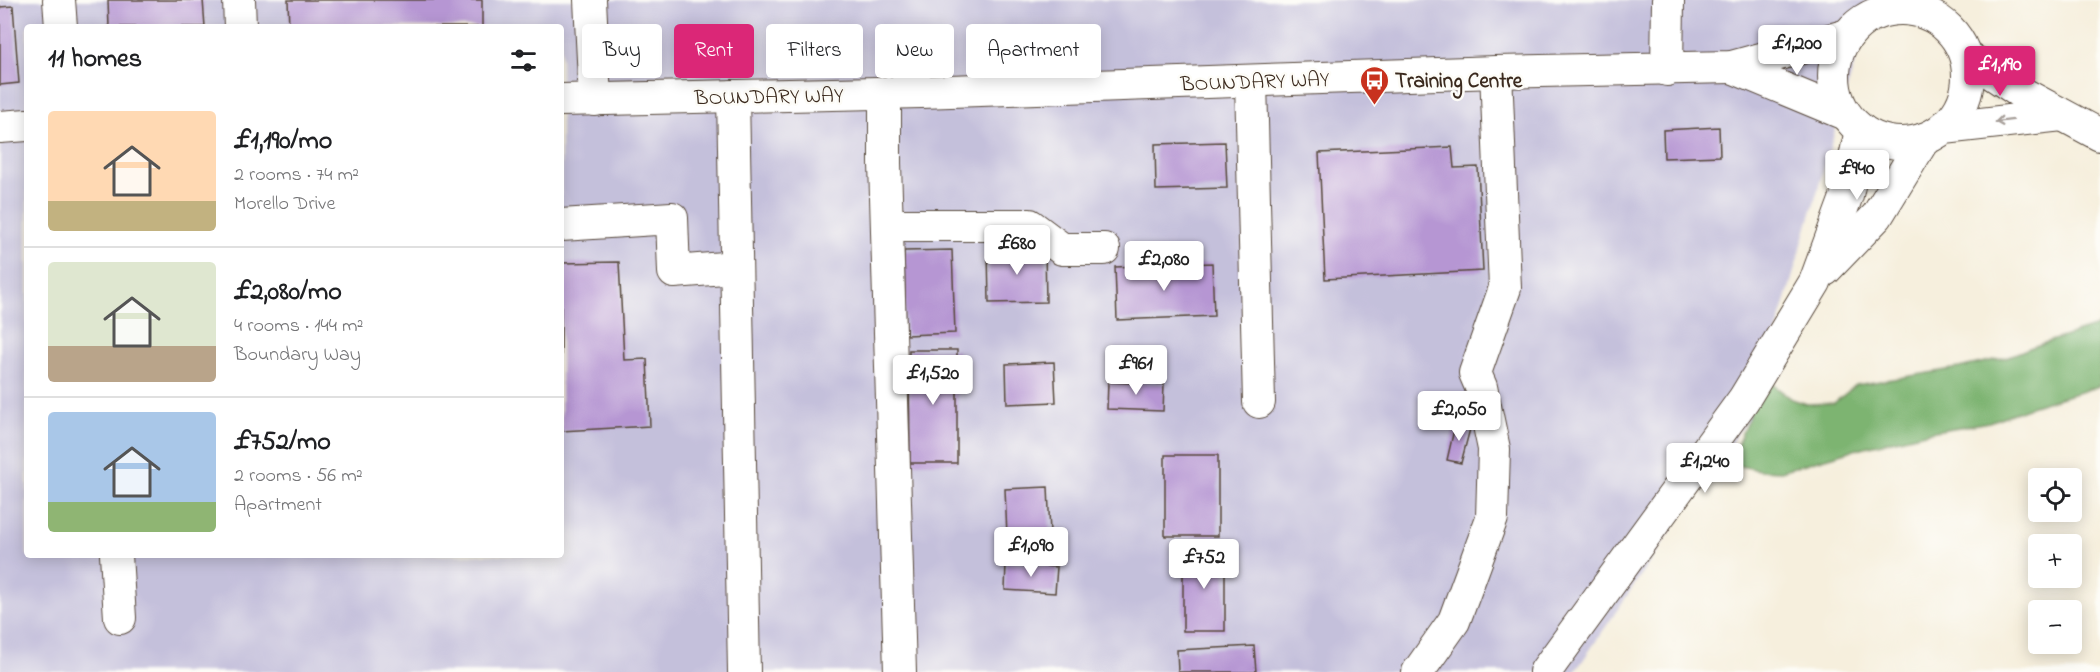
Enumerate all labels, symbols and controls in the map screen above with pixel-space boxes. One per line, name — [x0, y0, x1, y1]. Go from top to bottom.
chip: Buy — [582, 24, 662, 78]
chip: Rent — [674, 24, 754, 78]
chip: Filters — [766, 24, 863, 78]
chip: New — [875, 24, 954, 78]
chip: Apartment — [966, 24, 1101, 78]
pin: £1,200 — [1748, 25, 1846, 76]
text: £1,200 — [1772, 30, 1822, 59]
text: 11 homes — [48, 41, 142, 79]
icon: filters — [507, 44, 540, 77]
pin: £1,190 — [1951, 46, 2049, 97]
text: £1,190 — [1978, 51, 2022, 80]
bus stop icon: Training Centre — [1358, 64, 1390, 106]
street label: BOUNDARY WAY — [1179, 65, 1330, 101]
place label: Training Centre — [1395, 67, 1523, 99]
street label: BOUNDARY WAY — [693, 82, 844, 114]
one-way arrow — [1994, 116, 2014, 127]
text: £1,190/mo — [234, 123, 332, 161]
icon: home — [96, 135, 168, 207]
pin: £940 — [1821, 150, 1893, 201]
text: £940 — [1839, 155, 1875, 184]
text: 2 rooms · 74 m² — [234, 161, 359, 190]
text: Morello Drive — [234, 190, 336, 219]
pin: £680 — [981, 225, 1053, 276]
text: £680 — [998, 230, 1036, 259]
pin: £2,080 — [1115, 241, 1213, 292]
text: £2,080 — [1139, 246, 1189, 275]
text: £2,080/mo — [234, 274, 342, 312]
icon: home — [96, 286, 168, 358]
text: 4 rooms · 144 m² — [234, 312, 364, 341]
text: Boundary Way — [234, 341, 361, 370]
pin: £961 — [1100, 345, 1172, 396]
text: £961 — [1119, 350, 1153, 379]
pin: £1,520 — [884, 355, 982, 406]
text: £1,520 — [907, 360, 959, 389]
pin: £2,050 — [1410, 391, 1508, 442]
text: £2,050 — [1432, 396, 1486, 425]
text: £752/mo — [234, 424, 331, 462]
icon: home — [96, 436, 168, 508]
pin: £1,240 — [1656, 443, 1754, 494]
text: £1,240 — [1680, 448, 1730, 477]
text: 2 rooms · 56 m² — [234, 462, 363, 491]
map controls — [2028, 468, 2082, 654]
button: locate — [2028, 468, 2082, 522]
text: Apartment — [234, 491, 322, 520]
pin: £1,090 — [982, 527, 1080, 578]
text: £1,090 — [1008, 532, 1054, 561]
button: + — [2028, 534, 2082, 588]
pin: £752 — [1168, 539, 1240, 590]
text: £752 — [1183, 544, 1225, 573]
button: − — [2028, 600, 2082, 654]

